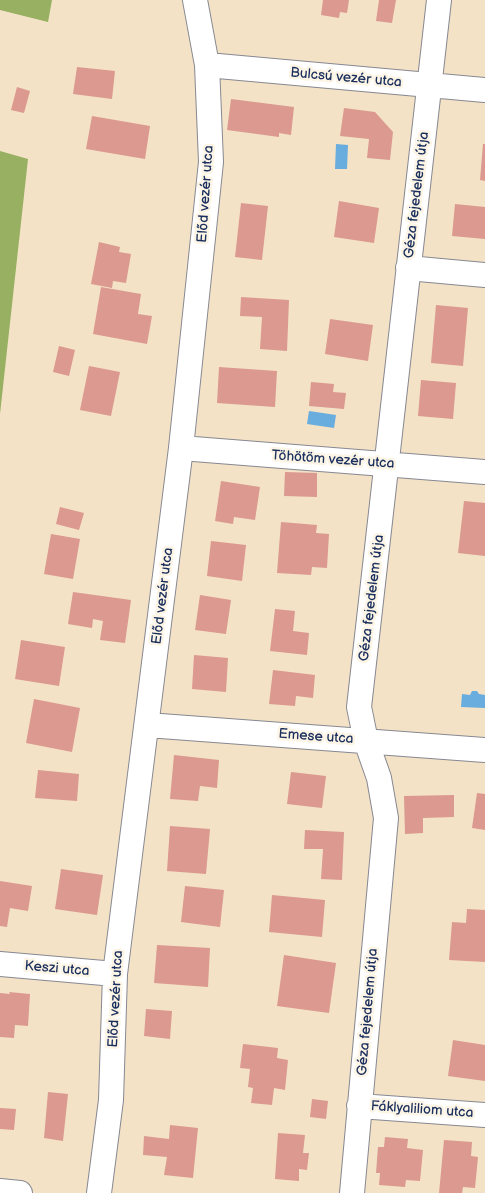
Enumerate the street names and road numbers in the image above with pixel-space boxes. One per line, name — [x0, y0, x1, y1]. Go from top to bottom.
street label: Bulcsú vezér utca — [290, 65, 402, 91]
street label: Géza fejedelem útja — [401, 131, 433, 259]
street label: Előd vezér utca — [194, 145, 218, 243]
street label: Töhötöm vezér utca — [271, 447, 395, 473]
street label: Géza fejedelem útja — [356, 534, 388, 662]
street label: Előd vezér utca — [149, 547, 177, 645]
street label: Emese utca — [278, 726, 354, 748]
street label: Géza fejedelem útja — [354, 948, 382, 1076]
street label: Előd vezér utca — [105, 950, 127, 1048]
street label: Keszi utca — [24, 958, 90, 980]
street label: Fáklyaliliom utca — [370, 1098, 474, 1122]

